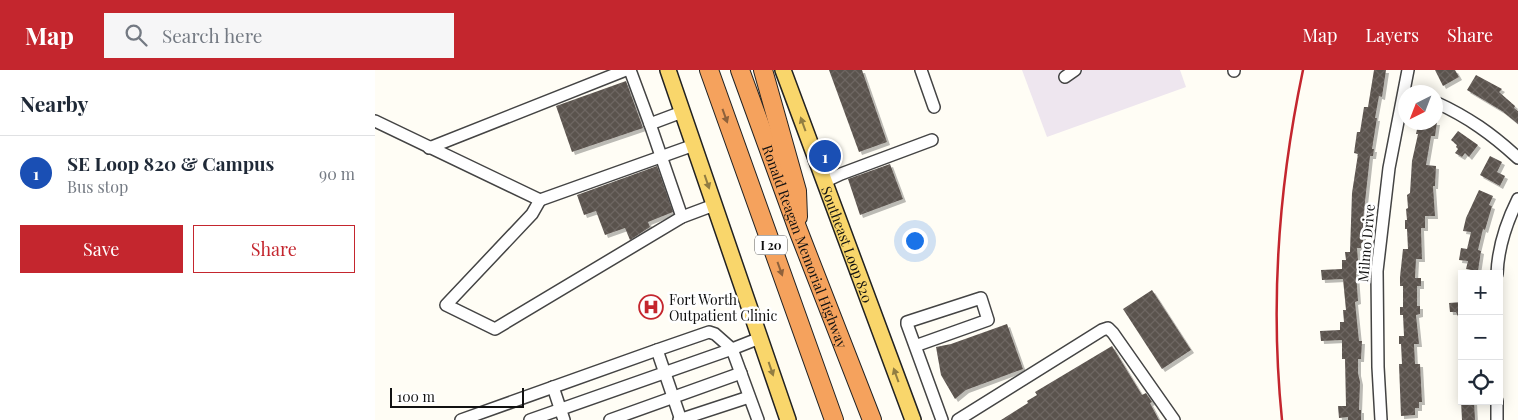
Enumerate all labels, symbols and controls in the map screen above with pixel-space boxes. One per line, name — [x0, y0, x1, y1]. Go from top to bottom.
search box — [104, 13, 454, 58]
text: Map — [25, 19, 74, 51]
icon: search — [122, 21, 150, 49]
text: Search here — [162, 22, 262, 48]
text: Map — [1302, 23, 1337, 47]
text: Layers — [1365, 23, 1419, 47]
text: Share — [1447, 23, 1493, 47]
north arrow — [1398, 85, 1443, 130]
text: Nearby — [20, 89, 89, 117]
one-way arrow — [721, 109, 729, 124]
one-way arrow — [799, 116, 807, 131]
pin: 1 — [809, 137, 841, 175]
street label: Ronald Reagan Memorial Highway — [758, 142, 852, 351]
text: SE Loop 820 & Campus — [67, 150, 274, 176]
text: 1 — [33, 163, 39, 184]
text: 90 m — [319, 163, 355, 184]
one-way arrow — [703, 175, 711, 190]
text: Bus stop — [67, 176, 128, 197]
street label: Southeast Loop 820 — [817, 183, 878, 305]
street label: Milmo Drive — [1353, 203, 1379, 283]
button: Save — [20, 225, 183, 273]
button: Share — [193, 225, 355, 273]
your location — [902, 228, 928, 254]
road number: I 20 — [755, 236, 787, 254]
one-way arrow — [776, 262, 784, 277]
map controls — [1458, 270, 1503, 405]
button: + — [1458, 270, 1503, 315]
place label: Fort Worth Outpatient Clinic — [669, 290, 777, 325]
hospital icon: Fort Worth Outpatient Clinic — [638, 294, 664, 320]
button: − — [1458, 315, 1503, 360]
button: locate — [1458, 360, 1503, 405]
one-way arrow — [767, 362, 775, 377]
one-way arrow — [892, 367, 899, 382]
scale bar — [390, 385, 524, 408]
text: 100 m — [397, 387, 435, 406]

